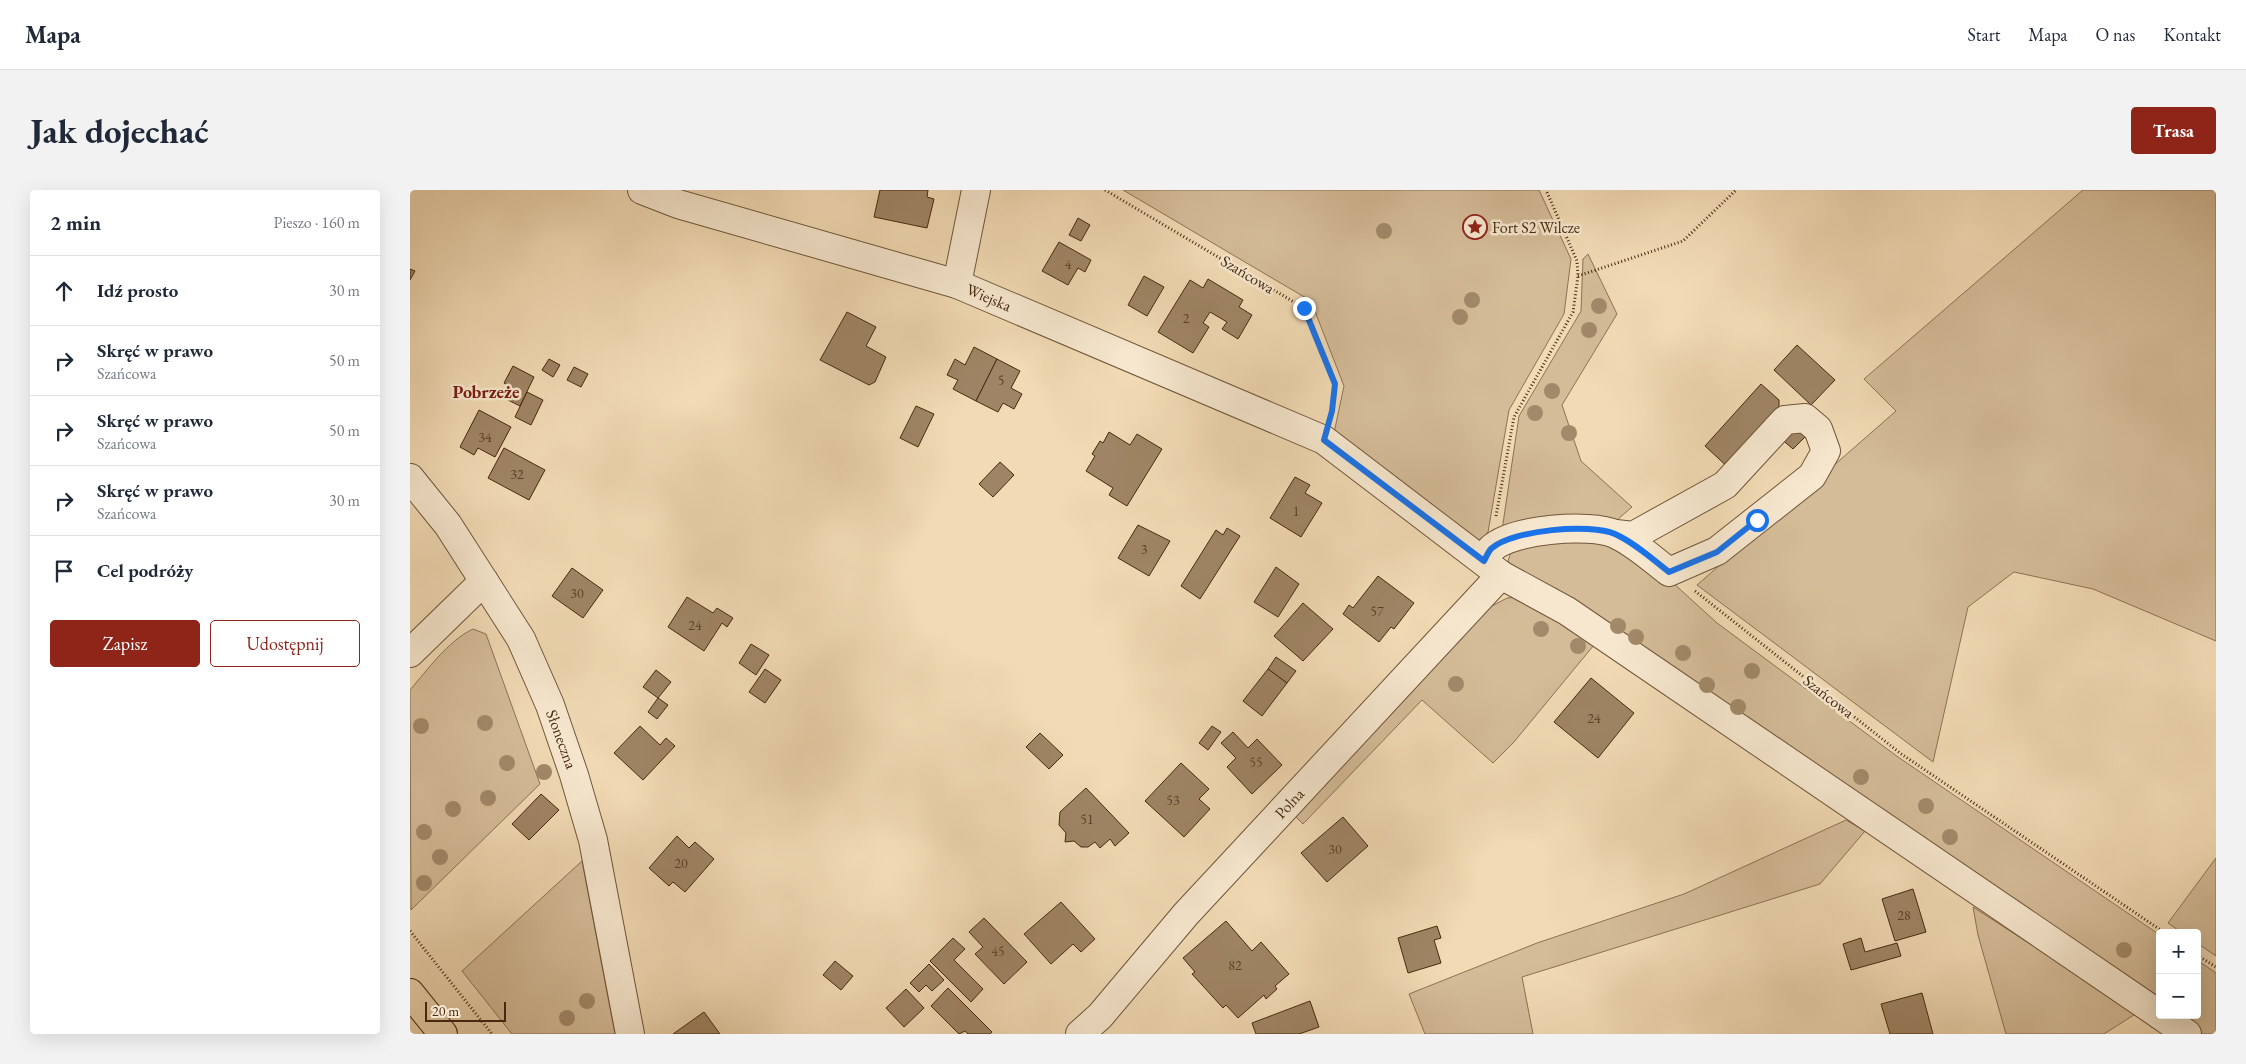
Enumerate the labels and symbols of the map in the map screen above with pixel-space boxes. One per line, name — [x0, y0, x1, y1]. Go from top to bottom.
place icon: Fort S2 Wilcze — [1462, 214, 1488, 240]
place label: Fort S2 Wilcze — [1492, 217, 1580, 238]
street label: Szańcowa — [1217, 250, 1279, 299]
house number: 4 — [1065, 255, 1072, 273]
street label: Wiejska — [963, 279, 1015, 317]
route end — [1293, 297, 1316, 320]
house number: 2 — [1183, 309, 1190, 327]
house number: 5 — [998, 371, 1004, 389]
district label: Pobrzeże — [453, 380, 520, 403]
house number: 34 — [478, 428, 492, 446]
house number: 32 — [510, 465, 524, 483]
house number: 1 — [1293, 502, 1299, 520]
route start — [1746, 509, 1769, 532]
house number: 3 — [1141, 540, 1148, 558]
house number: 30 — [570, 584, 584, 602]
house number: 57 — [1370, 602, 1384, 620]
house number: 24 — [688, 616, 702, 634]
street label: Szańcowa — [1799, 670, 1859, 723]
street label: Słoneczna — [541, 707, 582, 772]
house number: 24 — [1587, 709, 1601, 727]
house number: 55 — [1249, 753, 1263, 771]
street label: Polna — [1270, 783, 1309, 823]
house number: 53 — [1166, 791, 1180, 809]
house number: 51 — [1080, 810, 1094, 828]
house number: 30 — [1328, 840, 1342, 858]
house number: 20 — [674, 854, 688, 872]
house number: 28 — [1897, 906, 1911, 924]
house number: 45 — [991, 942, 1005, 960]
house number: 82 — [1228, 956, 1242, 974]
scale bar — [425, 999, 506, 1022]

